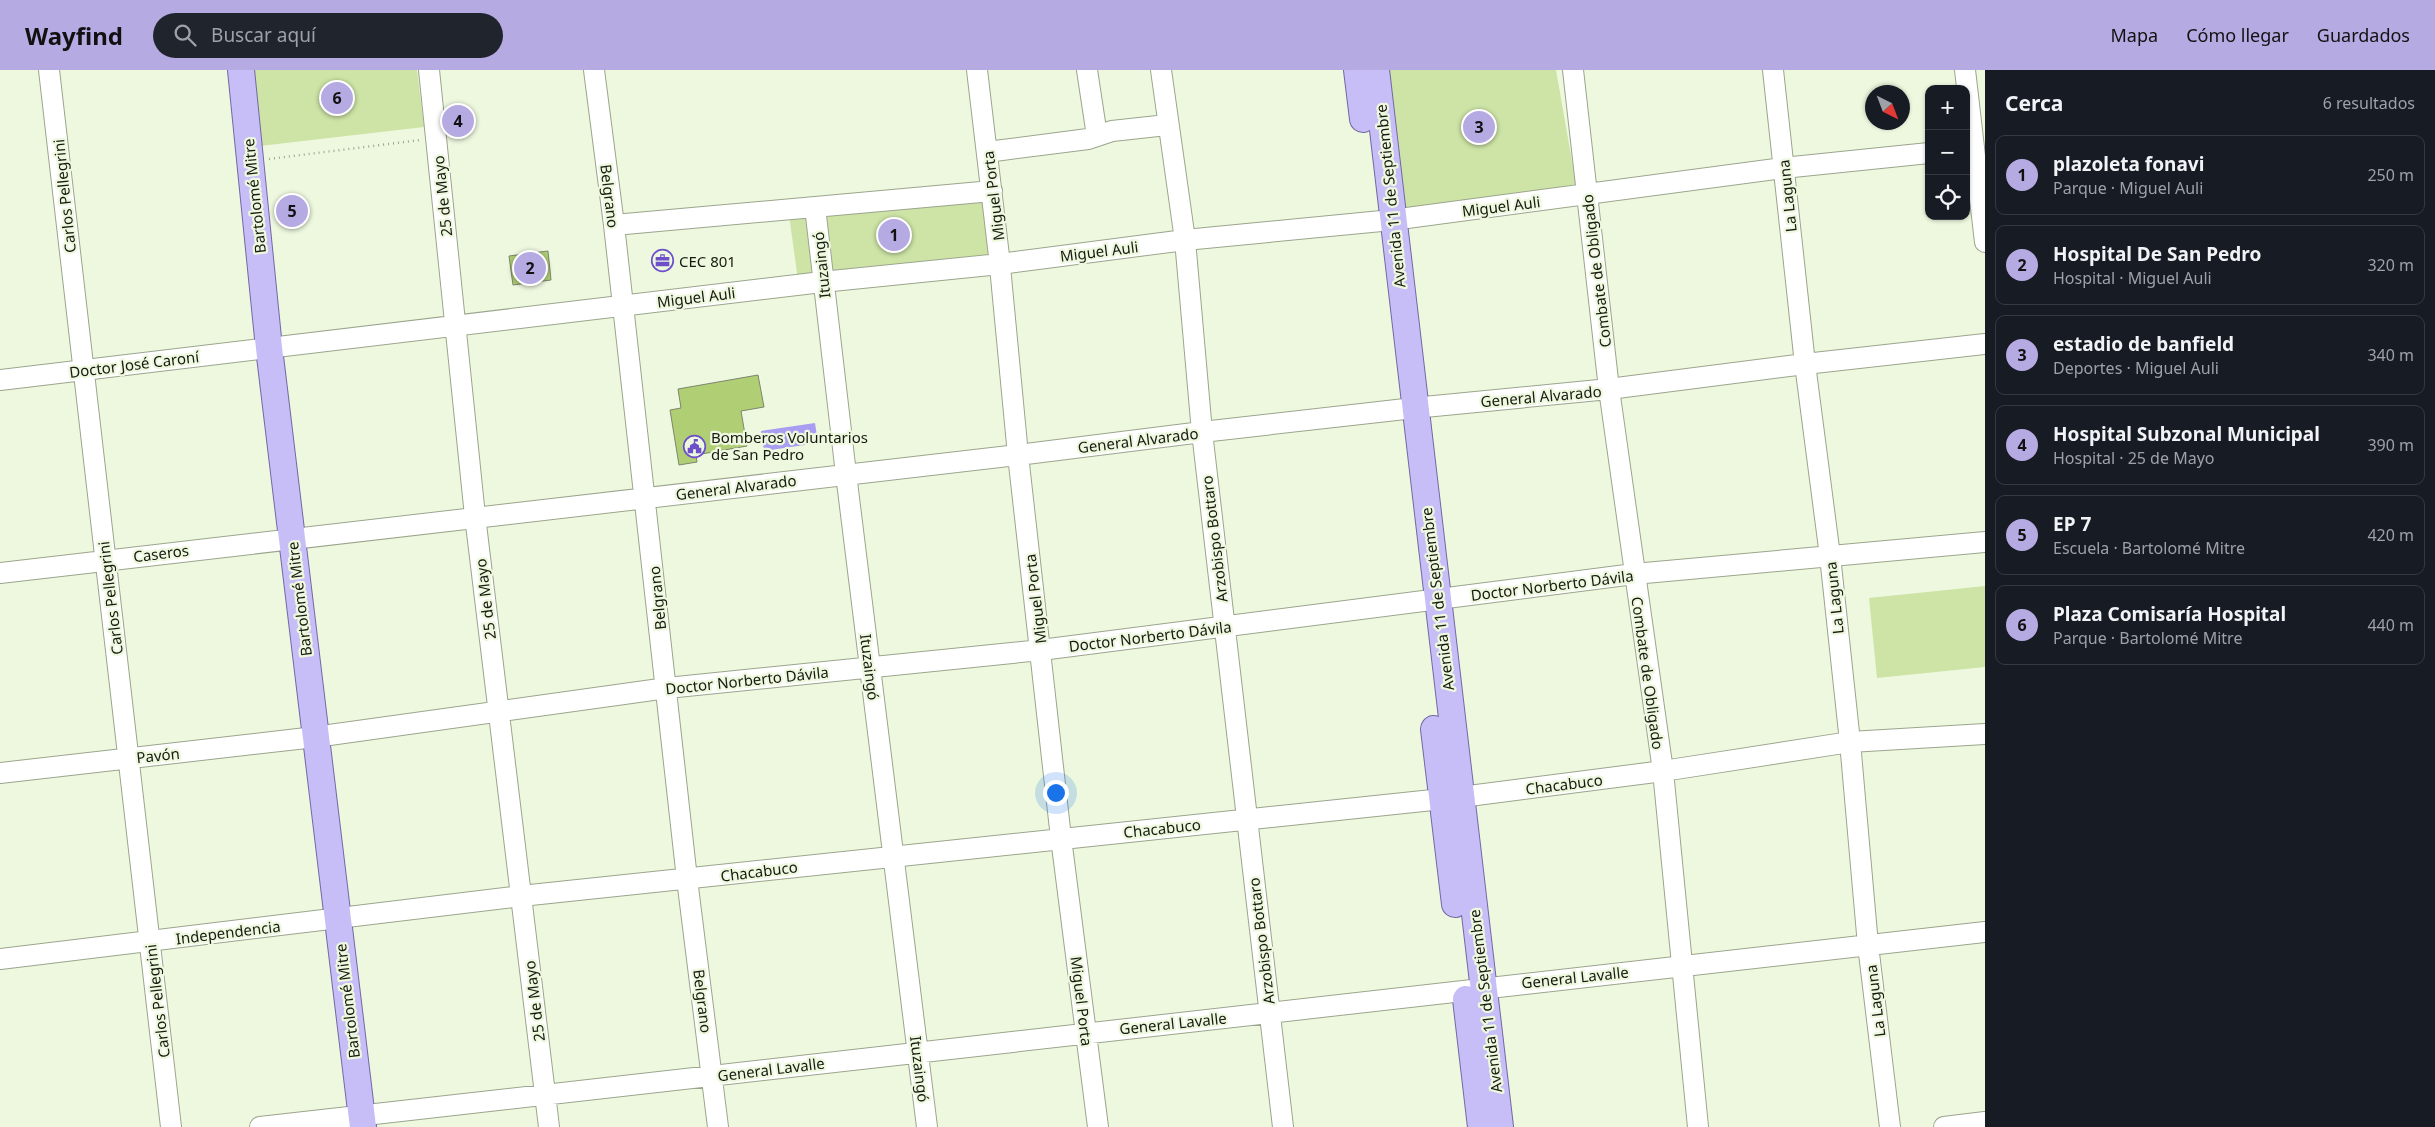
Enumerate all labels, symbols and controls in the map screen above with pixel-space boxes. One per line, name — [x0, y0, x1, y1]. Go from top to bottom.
search box — [153, 13, 503, 58]
text: Wayfind — [25, 19, 123, 52]
icon: search — [171, 21, 199, 49]
text: Buscar aquí — [211, 22, 316, 48]
text: Mapa — [2111, 23, 2158, 47]
text: Cómo llegar — [2186, 23, 2289, 47]
text: Guardados — [2317, 23, 2410, 47]
pin: 6 — [321, 79, 353, 117]
north arrow — [1865, 85, 1910, 130]
map controls — [1925, 85, 1970, 220]
button: + — [1925, 85, 1970, 130]
text: Cerca — [2005, 89, 2063, 117]
text: 6 resultados — [2323, 92, 2415, 114]
pin: 4 — [442, 102, 474, 140]
street label: Avenida 11 de Septiembre — [1370, 103, 1410, 289]
pin: 3 — [1463, 108, 1495, 146]
button: − — [1925, 130, 1970, 175]
street label: Carlos Pellegrini — [48, 138, 80, 254]
street label: Bartolomé Mitre — [238, 138, 270, 254]
street label: Miguel Porta — [978, 150, 1008, 242]
text: plazoleta fonavi — [2053, 151, 2204, 177]
street label: 25 de Mayo — [428, 154, 456, 238]
street label: La Laguna — [1773, 159, 1801, 233]
street label: Belgrano — [596, 163, 624, 229]
text: 1 — [2017, 164, 2027, 186]
text: 250 m — [2367, 164, 2414, 186]
button: locate — [1925, 175, 1970, 220]
text: Parque · Miguel Auli — [2053, 177, 2203, 199]
street label: Miguel Auli — [1461, 191, 1541, 221]
pin: 5 — [276, 192, 308, 230]
street label: Combate de Obligado — [1577, 193, 1615, 349]
pin: 1 — [878, 216, 910, 254]
street label: Ituzaingó — [808, 231, 834, 299]
street label: Miguel Auli — [1059, 236, 1139, 266]
text: Hospital De San Pedro — [2053, 241, 2261, 267]
pin: 2 — [514, 249, 546, 287]
office icon: CEC 801 — [651, 249, 675, 273]
place label: CEC 801 — [679, 251, 736, 271]
text: 2 — [2017, 254, 2027, 276]
text: 320 m — [2367, 254, 2414, 276]
text: Hospital · Miguel Auli — [2053, 267, 2212, 289]
street label: Miguel Auli — [656, 282, 736, 312]
text: estadio de banfield — [2053, 331, 2234, 357]
text: 3 — [2017, 344, 2027, 366]
text: 340 m — [2367, 344, 2414, 366]
street label: Doctor José Caroní — [68, 346, 201, 382]
text: Deportes · Miguel Auli — [2053, 357, 2219, 379]
street label: General Alvarado — [1480, 381, 1602, 411]
text: Hospital Subzonal Municipal — [2053, 421, 2320, 447]
street label: General Alvarado — [1077, 423, 1199, 457]
place label: Bomberos Voluntarios de San Pedro — [711, 427, 868, 464]
public building icon: Bomberos Voluntarios de San Pedro — [683, 434, 707, 458]
text: 4 — [2017, 434, 2027, 456]
text: 390 m — [2367, 434, 2414, 456]
text: Hospital · 25 de Mayo — [2053, 447, 2214, 469]
street label: General Alvarado — [675, 470, 797, 504]
street label: Arzobispo Bottaro — [1196, 475, 1232, 603]
street label: Avenida 11 de Septiembre — [1416, 506, 1458, 692]
text: EP 7 — [2053, 511, 2091, 537]
text: 5 — [2017, 524, 2027, 546]
text: 420 m — [2367, 524, 2414, 546]
text: Escuela · Bartolomé Mitre — [2053, 537, 2245, 559]
street label: Carlos Pellegrini — [93, 540, 127, 656]
street label: Caseros — [132, 540, 190, 566]
street label: Bartolomé Mitre — [282, 540, 316, 658]
street label: Miguel Porta — [1020, 553, 1050, 645]
street label: 25 de Mayo — [470, 557, 500, 641]
street label: La Laguna — [1820, 561, 1848, 635]
street label: Belgrano — [644, 565, 670, 631]
street label: Doctor Norberto Dávila — [1469, 565, 1635, 605]
street label: Combate de Obligado — [1627, 595, 1669, 751]
text: Plaza Comisaría Hospital — [2053, 601, 2286, 627]
text: 6 — [2017, 614, 2027, 636]
text: 440 m — [2367, 614, 2414, 636]
street label: Doctor Norberto Dávila — [1067, 616, 1233, 656]
text: Parque · Bartolomé Mitre — [2053, 627, 2242, 649]
street label: Ituzaingó — [856, 633, 884, 701]
street label: Doctor Norberto Dávila — [664, 661, 830, 699]
street label: Pavón — [135, 743, 181, 767]
street label: Chacabuco — [1524, 769, 1604, 799]
your location — [1043, 780, 1069, 806]
street label: Chacabuco — [1122, 814, 1202, 842]
street label: Chacabuco — [719, 856, 799, 886]
street label: Arzobispo Bottaro — [1243, 877, 1279, 1005]
street label: Avenida 11 de Septiembre — [1464, 908, 1506, 1094]
street label: Independencia — [174, 916, 282, 948]
street label: Bartolomé Mitre — [330, 942, 364, 1060]
street label: Carlos Pellegrini — [140, 943, 174, 1059]
street label: Miguel Porta — [1067, 955, 1097, 1047]
street label: 25 de Mayo — [519, 959, 549, 1043]
street label: General Lavalle — [1520, 961, 1630, 993]
street label: La Laguna — [1861, 964, 1889, 1038]
street label: Belgrano — [689, 968, 717, 1034]
street label: General Lavalle — [1118, 1007, 1228, 1039]
street label: Ituzaingó — [906, 1035, 934, 1103]
street label: General Lavalle — [716, 1053, 826, 1085]

